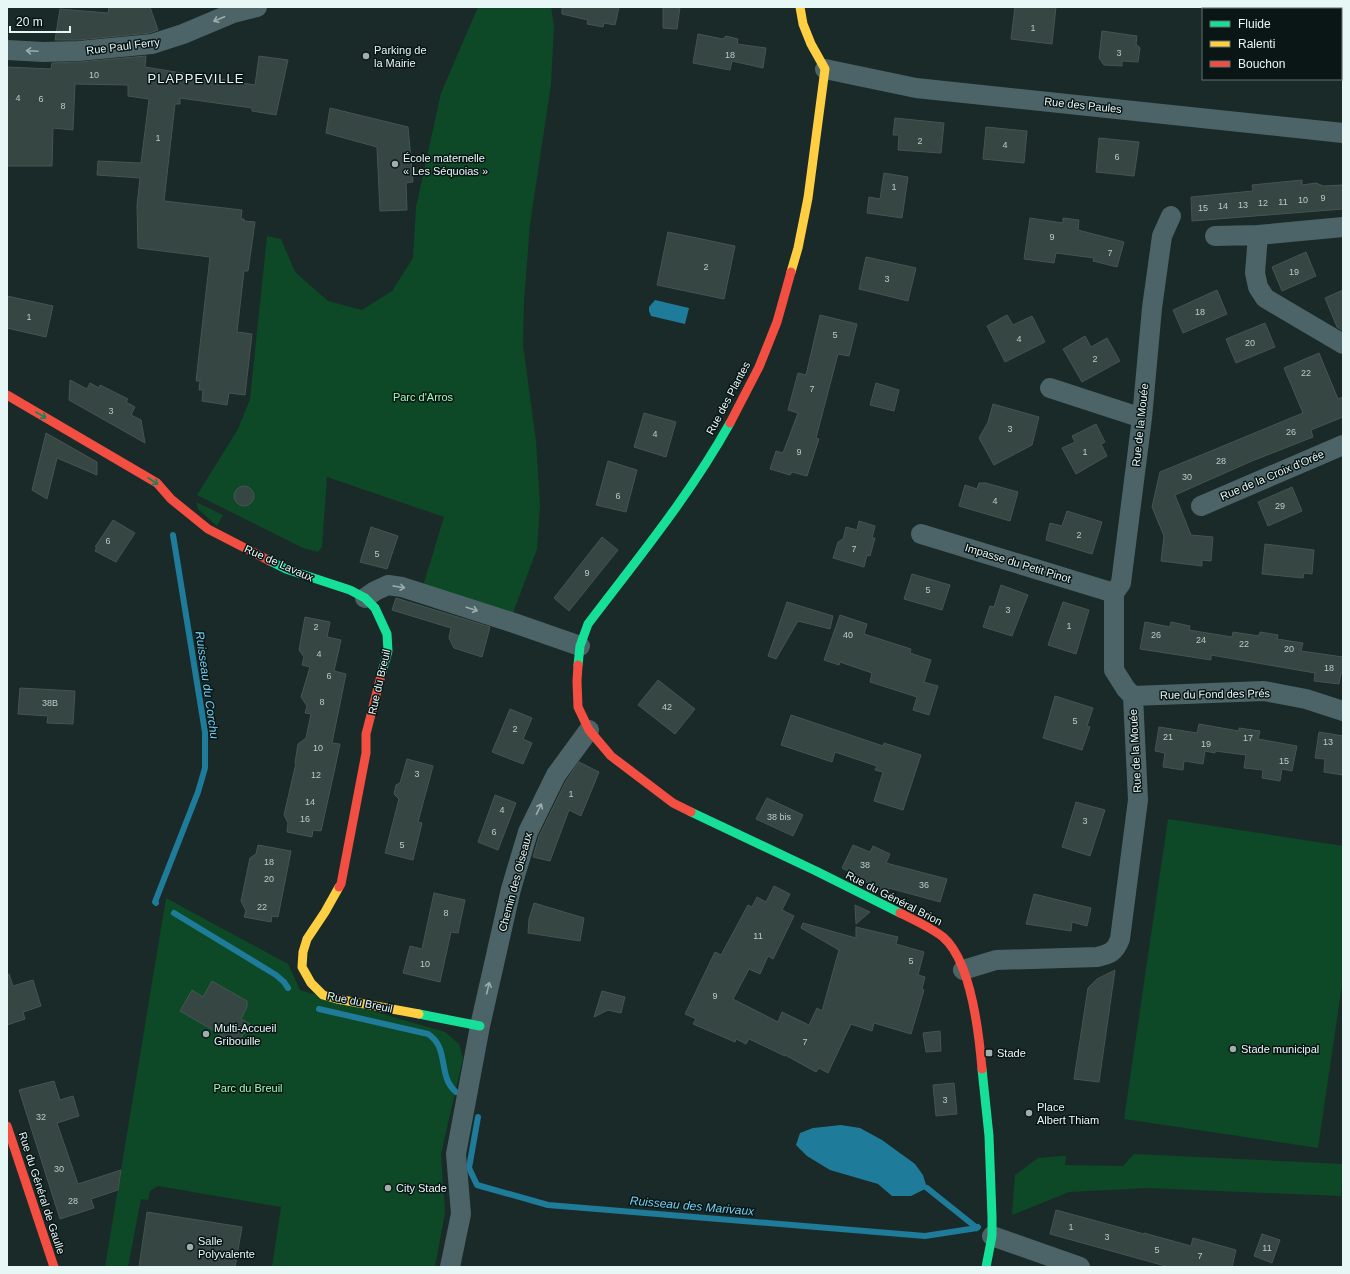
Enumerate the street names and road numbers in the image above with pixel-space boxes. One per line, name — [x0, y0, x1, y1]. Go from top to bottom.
street label: Rue Paul Ferry — [86, 35, 161, 56]
street label: Rue des Paules — [1044, 95, 1123, 115]
street label: Rue des Plantes — [704, 359, 752, 436]
street label: Rue de la Mouée — [1130, 383, 1150, 467]
street label: Rue de la Croix d'Orée — [1218, 448, 1326, 502]
street label: Impasse du Petit Pinot — [964, 541, 1072, 585]
street label: Rue de Lavaux — [243, 542, 316, 584]
street label: Rue du Breuil — [366, 648, 392, 716]
street label: Rue du Fond des Prés — [1160, 687, 1271, 701]
street label: Rue de la Mouée — [1127, 709, 1143, 793]
street label: Chemin des Oiseaux — [496, 831, 534, 933]
street label: Rue du Général Brion — [844, 869, 944, 927]
street label: Rue du Breuil — [326, 989, 394, 1015]
street label: Rue du Général de Gaulle — [17, 1130, 67, 1256]

